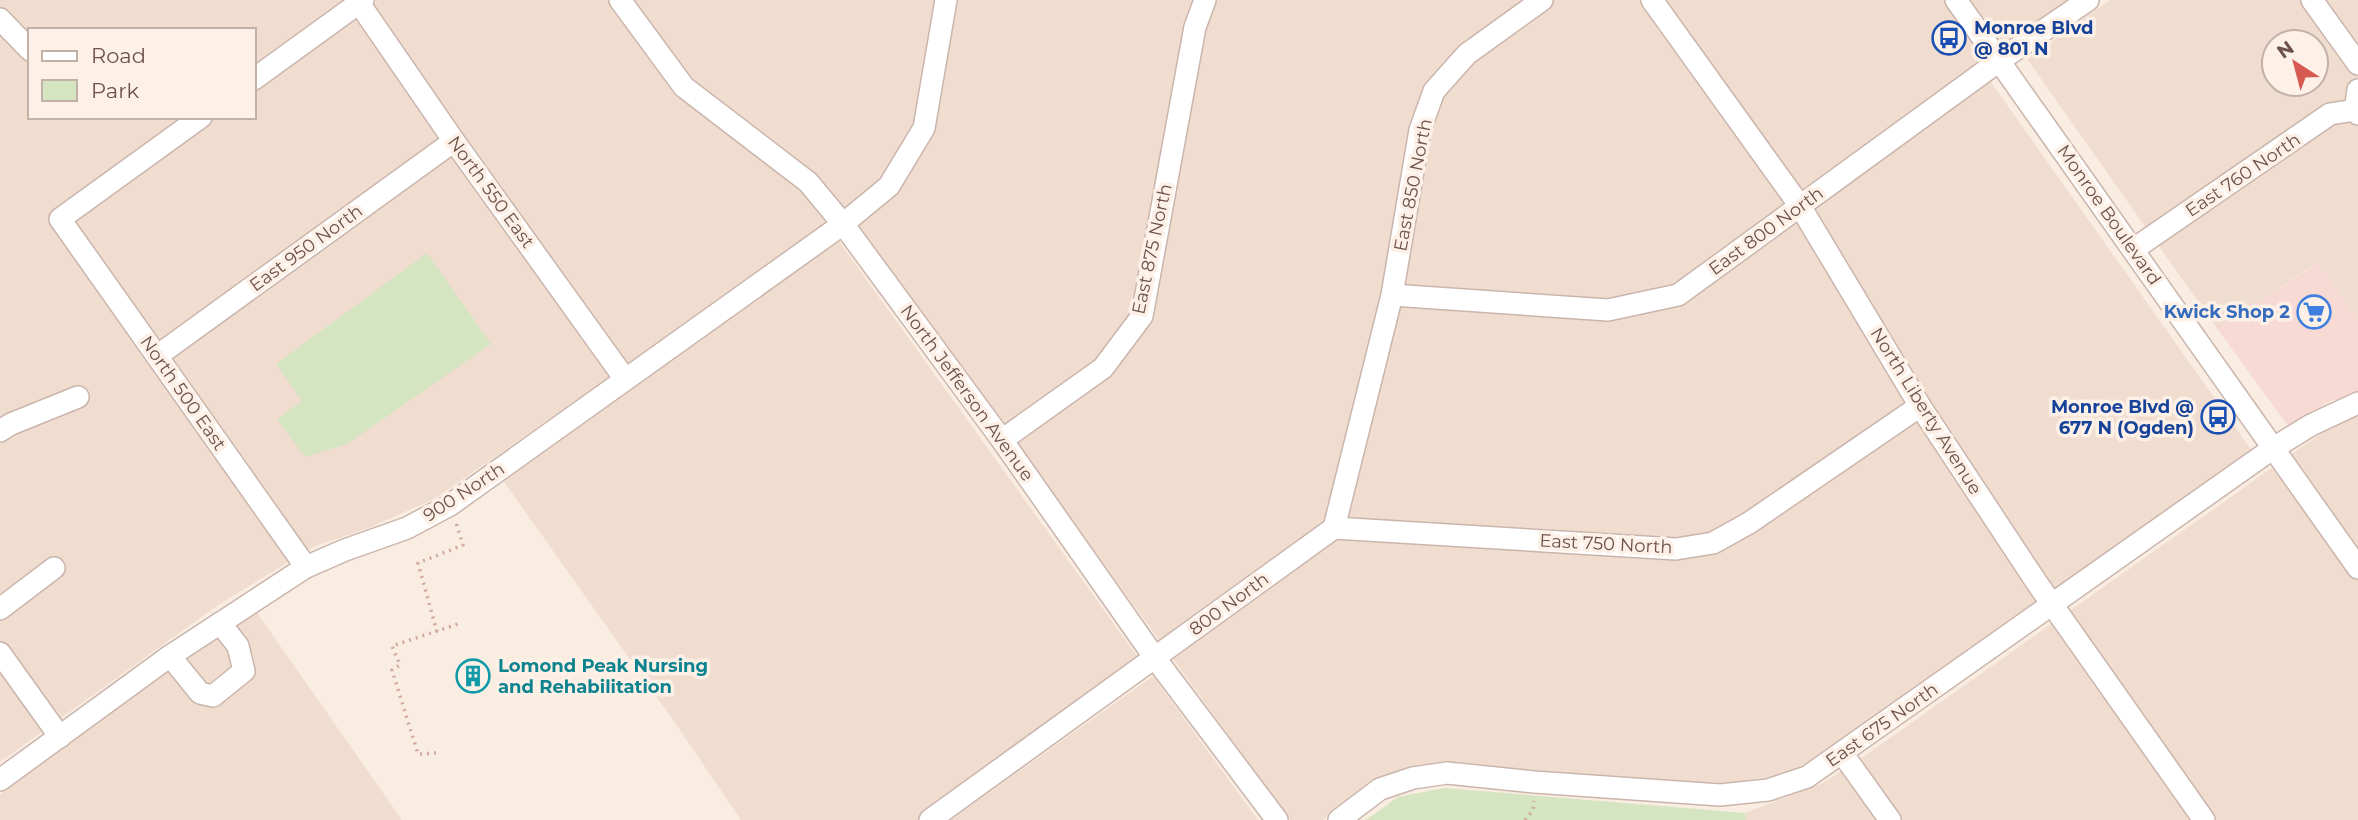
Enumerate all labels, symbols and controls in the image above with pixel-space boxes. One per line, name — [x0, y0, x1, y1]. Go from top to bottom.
place label: Monroe Blvd @ 801 N — [1974, 17, 2093, 60]
bus stop icon: Monroe Blvd @ 801 N — [1930, 19, 1968, 57]
legend — [28, 28, 256, 119]
north arrow — [2260, 28, 2330, 98]
text: N — [2272, 36, 2298, 63]
text: Road — [91, 43, 146, 68]
text: Park — [91, 78, 139, 103]
street label: East 850 North — [1389, 117, 1437, 253]
street label: East 760 North — [2181, 128, 2305, 222]
street label: North 550 East — [443, 132, 539, 252]
street label: Monroe Boulevard — [2052, 141, 2166, 289]
street label: East 875 North — [1127, 182, 1177, 316]
street label: East 800 North — [1704, 182, 1828, 280]
street label: East 950 North — [245, 200, 367, 296]
supermarket icon: Kwick Shop 2 — [2295, 293, 2333, 331]
street label: North Jefferson Avenue — [896, 301, 1038, 486]
place label: Kwick Shop 2 — [2164, 301, 2290, 323]
street label: North Liberty Avenue — [1866, 323, 1986, 499]
street label: North 500 East — [135, 331, 231, 455]
place label: Monroe Blvd @ 677 N (Ogden) — [2051, 396, 2194, 439]
bus stop icon: Monroe Blvd @ 677 N (Ogden) — [2199, 398, 2237, 436]
street label: 900 North — [419, 458, 509, 526]
street label: East 750 North — [1539, 530, 1673, 558]
street label: 800 North — [1185, 568, 1273, 640]
place label: Lomond Peak Nursing and Rehabilitation — [498, 655, 708, 698]
building icon: Lomond Peak Nursing and Rehabilitation — [454, 657, 492, 695]
street label: East 675 North — [1822, 678, 1942, 772]

